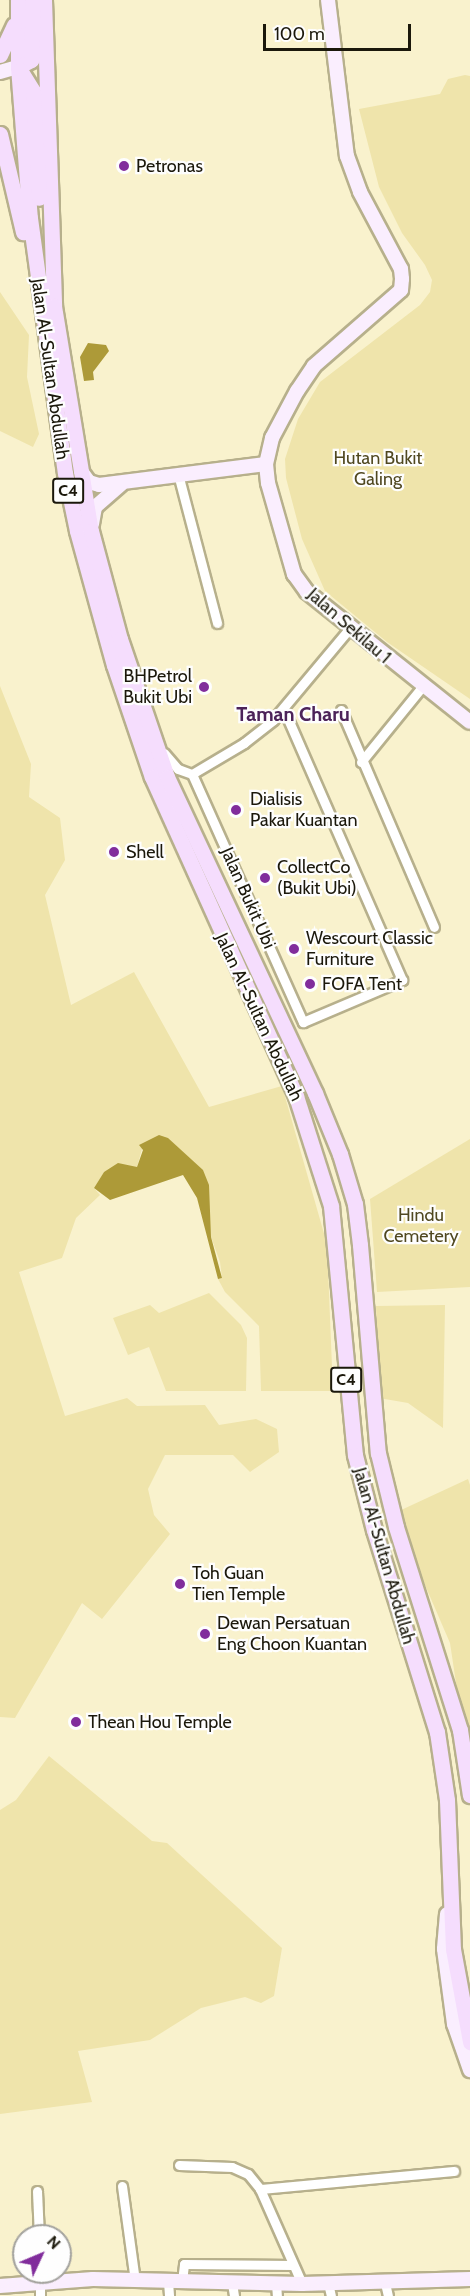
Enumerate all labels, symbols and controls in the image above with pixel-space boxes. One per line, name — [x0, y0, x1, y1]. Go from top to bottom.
scale bar — [266, 12, 414, 50]
text: 100 m — [274, 23, 325, 45]
place label: Petronas — [136, 155, 203, 177]
marker: Petronas — [117, 159, 131, 173]
street label: Jalan Al-Sultan Abdullah — [27, 277, 73, 461]
park label: Hutan Bukit Galing — [334, 448, 422, 490]
road number: C4 — [52, 478, 84, 504]
street label: Jalan Sekilau 1 — [303, 584, 395, 668]
place label: BHPetrol Bukit Ubi — [123, 666, 192, 708]
marker: BHPetrol Bukit Ubi — [197, 680, 211, 694]
district label: Taman Charu — [236, 702, 350, 726]
place label: Dialisis Pakar Kuantan — [250, 789, 358, 832]
marker: Dialisis Pakar Kuantan — [227, 801, 245, 819]
place label: Shell — [126, 841, 164, 863]
street label: Jalan Bukit Ubi — [216, 844, 280, 952]
marker: Shell — [107, 845, 121, 859]
place label: CollectCo (Bukit Ubi) — [277, 857, 357, 900]
marker: CollectCo (Bukit Ubi) — [258, 871, 272, 885]
place label: Wescourt Classic Furniture — [306, 928, 433, 970]
street label: Jalan Al-Sultan Abdullah — [211, 930, 307, 1104]
marker: Wescourt Classic Furniture — [287, 942, 301, 956]
place label: FOFA Tent — [322, 973, 402, 995]
marker: FOFA Tent — [303, 977, 317, 991]
park label: Hindu Cemetery — [383, 1205, 459, 1248]
road number: C4 — [330, 1367, 362, 1393]
street label: Jalan Al-Sultan Abdullah — [348, 1465, 420, 1647]
place label: Toh Guan Tien Temple — [192, 1563, 285, 1606]
marker: Toh Guan Tien Temple — [173, 1577, 187, 1591]
place label: Dewan Persatuan Eng Choon Kuantan — [217, 1613, 367, 1656]
marker: Dewan Persatuan Eng Choon Kuantan — [198, 1627, 212, 1641]
place label: Thean Hou Temple — [88, 1711, 232, 1733]
marker: Thean Hou Temple — [69, 1715, 83, 1729]
north arrow — [12, 2224, 72, 2284]
text: N — [43, 2232, 65, 2253]

